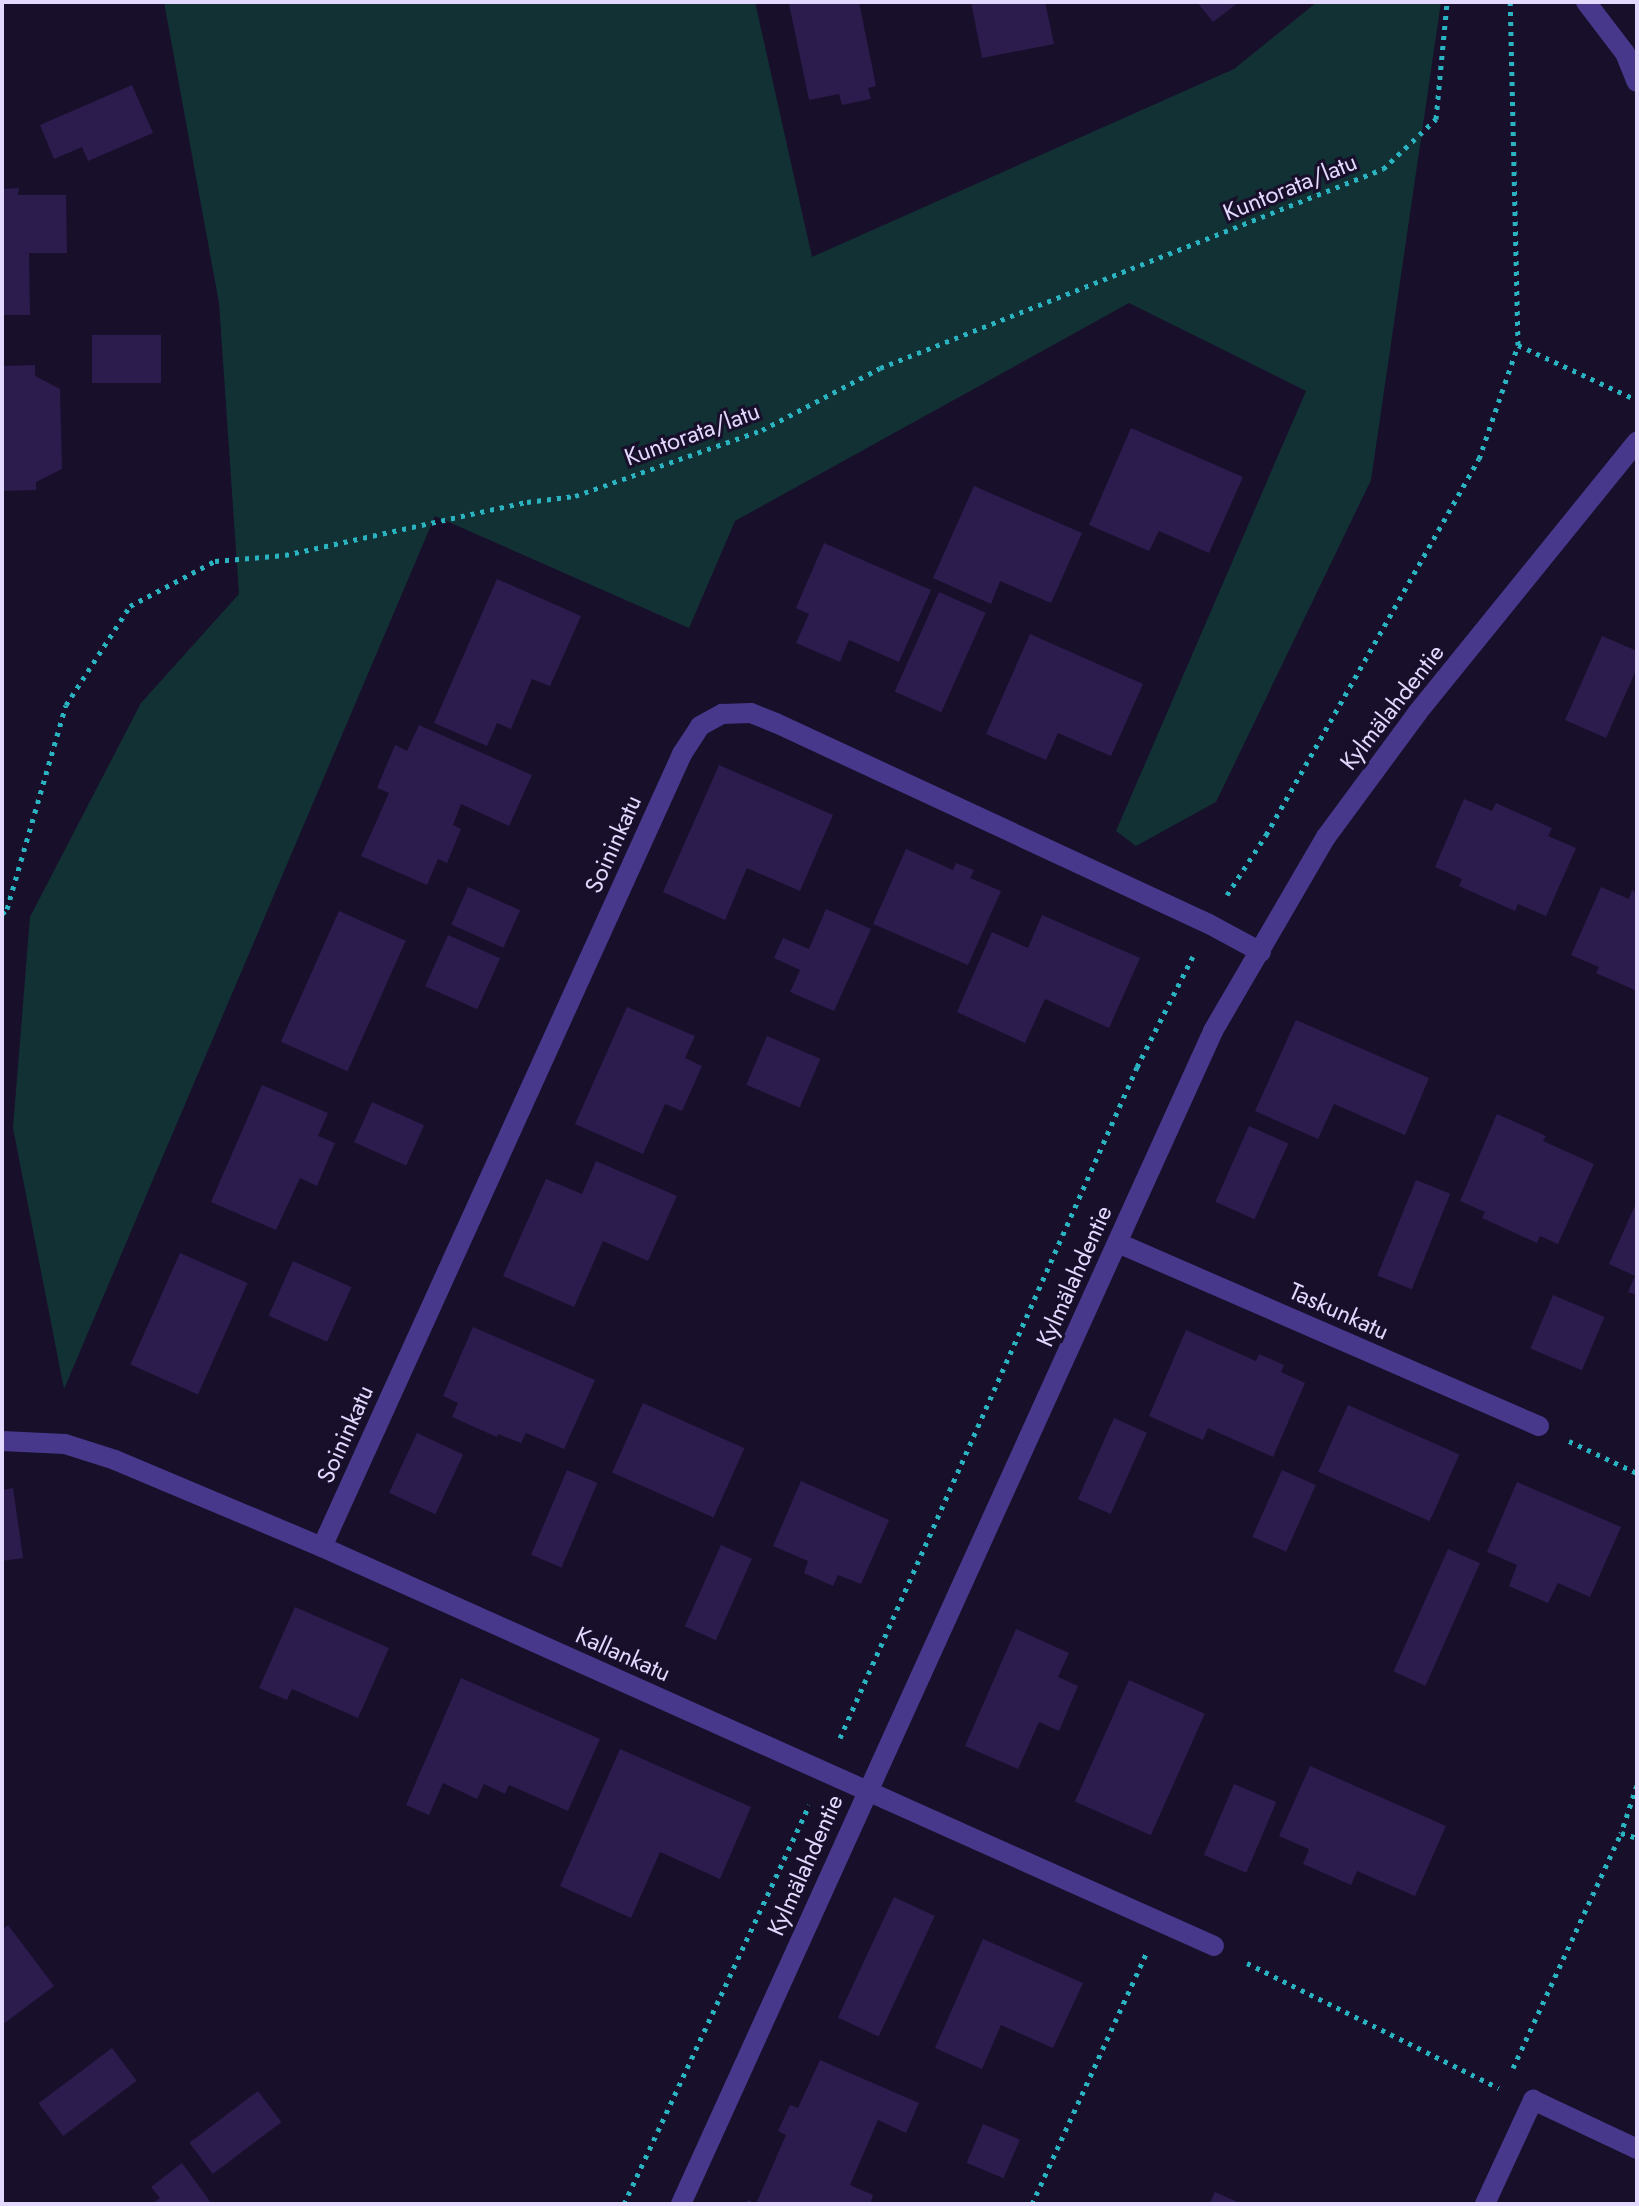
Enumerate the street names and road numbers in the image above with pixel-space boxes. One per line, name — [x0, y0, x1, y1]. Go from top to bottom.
street label: Kuntorata/latu — [1219, 147, 1361, 227]
street label: Kuntorata/latu — [620, 396, 764, 472]
street label: Kylmälahdentie — [1334, 638, 1450, 776]
street label: Soininkatu — [579, 790, 647, 898]
street label: Kylmälahdentie — [1030, 1201, 1118, 1351]
street label: Taskunkatu — [1285, 1276, 1393, 1346]
street label: Soininkatu — [311, 1380, 379, 1488]
street label: Kallankatu — [571, 1620, 675, 1688]
street label: Kylmälahdentie — [761, 1790, 849, 1940]

